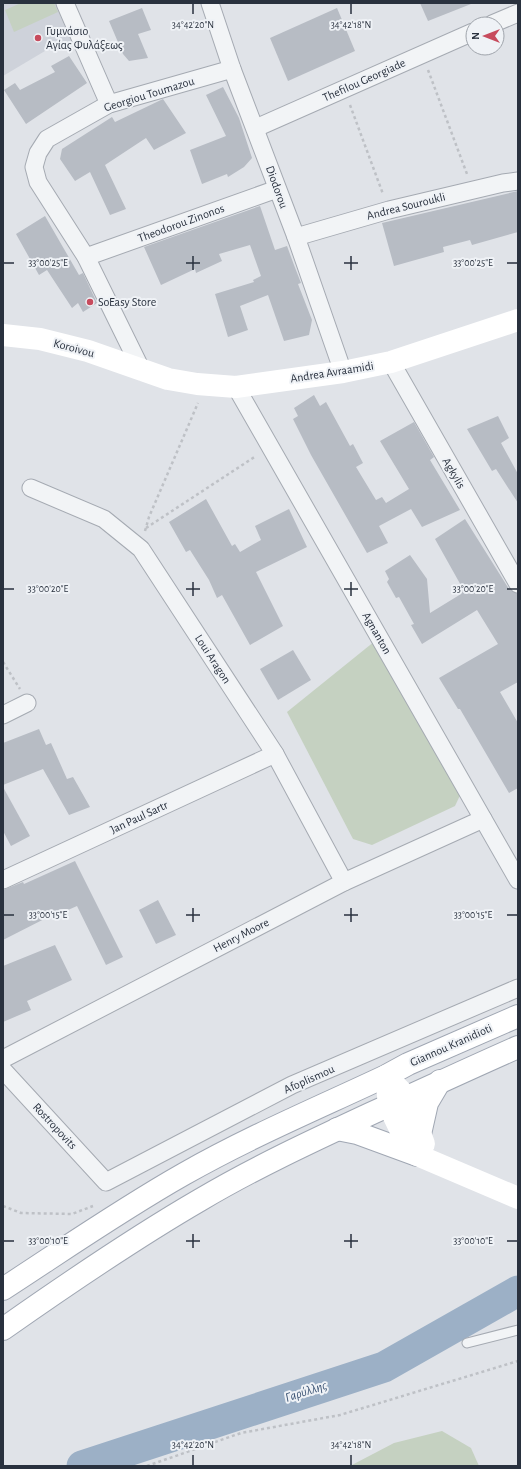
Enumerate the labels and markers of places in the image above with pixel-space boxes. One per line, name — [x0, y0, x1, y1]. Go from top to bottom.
place label: Γυμνάσιο Αγίας Φυλάξεως — [46, 25, 123, 52]
marker: Γυμνάσιο Αγίας Φυλάξεως — [33, 33, 43, 43]
place label: SoEasy Store — [98, 296, 156, 309]
marker: SoEasy Store — [85, 297, 95, 307]

